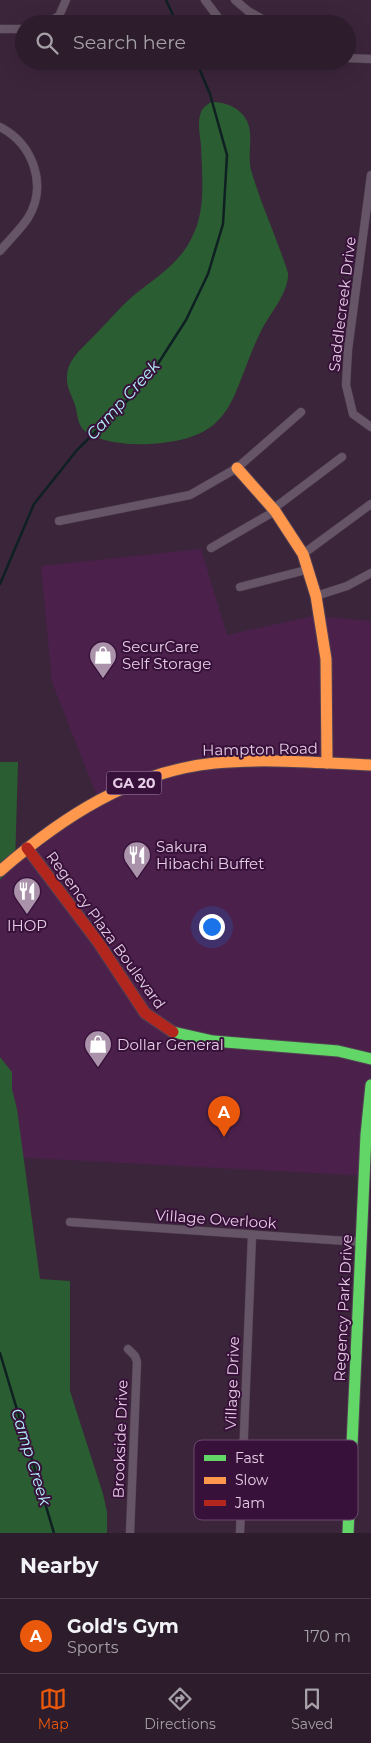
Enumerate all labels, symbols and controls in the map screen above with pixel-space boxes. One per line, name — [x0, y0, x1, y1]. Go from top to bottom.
search box — [15, 15, 356, 70]
icon: search — [33, 29, 61, 57]
text: Search here — [73, 31, 186, 54]
street label: Saddlecreek Drive — [324, 235, 360, 373]
water label: Camp Creek — [82, 355, 165, 444]
place label: SecurCare Self Storage — [122, 637, 211, 673]
shop icon: SecurCare Self Storage — [88, 640, 118, 679]
street label: Hampton Road — [202, 738, 318, 760]
road number: GA 20 — [106, 771, 162, 794]
place label: Sakura Hibachi Buffet — [156, 837, 264, 873]
restaurant icon: Sakura Hibachi Buffet — [122, 840, 152, 879]
street label: Regency Plaza Boulevard — [42, 847, 170, 1013]
restaurant icon: IHOP — [12, 876, 42, 915]
your location — [199, 914, 225, 940]
place label: IHOP — [7, 916, 47, 935]
shop icon: Dollar General — [83, 1029, 113, 1068]
place label: Dollar General — [117, 1035, 224, 1054]
pin: A — [208, 1096, 240, 1137]
street label: Village Overlook — [155, 1205, 277, 1233]
street label: Regency Park Drive — [330, 1234, 356, 1382]
street label: Village Drive — [221, 1336, 243, 1430]
street label: Brookside Drive — [108, 1379, 132, 1499]
water label: Camp Creek — [7, 1406, 55, 1509]
legend — [194, 1440, 358, 1520]
text: Fast — [235, 1449, 265, 1467]
text: Slow — [235, 1471, 269, 1489]
text: Jam — [234, 1494, 265, 1512]
text: Nearby — [20, 1553, 99, 1578]
text: Gold's Gym — [67, 1615, 179, 1638]
text: A — [30, 1627, 42, 1646]
text: 170 m — [304, 1627, 351, 1646]
text: Sports — [67, 1638, 119, 1657]
tab: Map — [38, 1685, 69, 1733]
tab: Directions — [144, 1685, 216, 1733]
tab: Saved — [291, 1685, 333, 1733]

